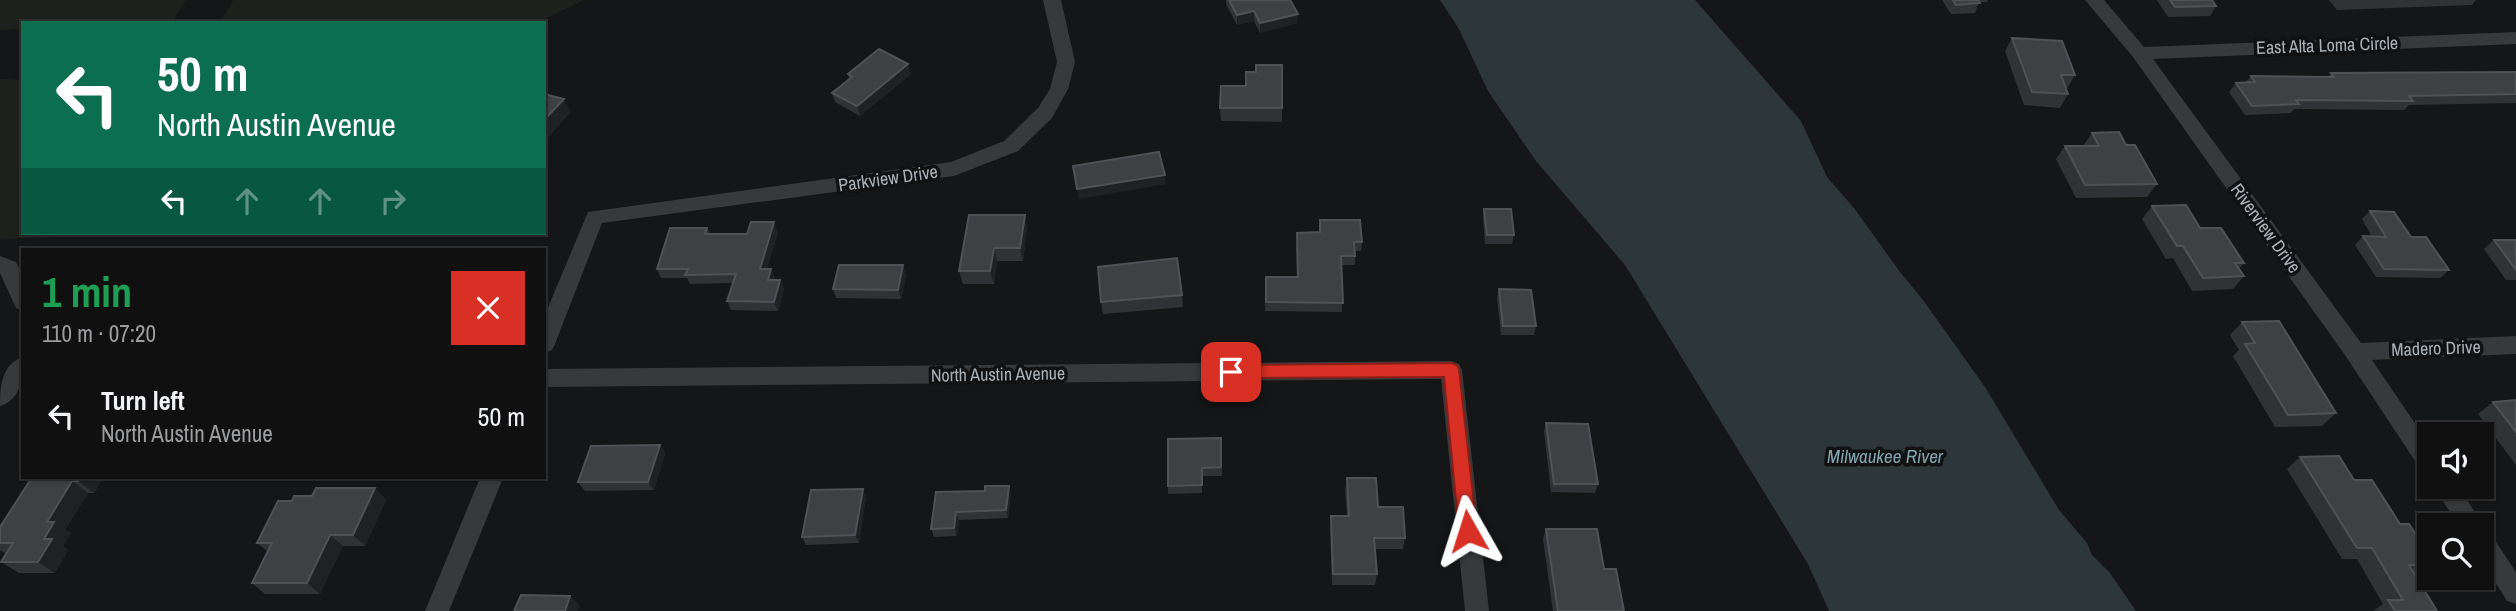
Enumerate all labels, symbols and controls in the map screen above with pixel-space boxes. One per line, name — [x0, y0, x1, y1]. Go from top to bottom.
street label: East Alta Loma Circle — [2256, 30, 2398, 60]
text: 50 m — [157, 40, 249, 106]
icon: left — [42, 49, 133, 140]
text: North Austin Avenue — [157, 103, 396, 146]
street label: Parkview Drive — [837, 159, 939, 197]
street label: Riverview Drive — [2225, 178, 2307, 278]
icon: left — [155, 182, 193, 220]
icon: ahead — [228, 182, 266, 220]
icon: ahead — [301, 182, 339, 220]
icon: right — [374, 182, 412, 220]
text: 1 min — [42, 264, 132, 320]
button: close — [451, 271, 525, 345]
text: 110 m · 07:20 — [42, 318, 156, 349]
street label: Madero Drive — [2391, 334, 2481, 362]
pin — [1201, 342, 1261, 402]
icon: arrive — [1212, 353, 1250, 391]
street label: North Austin Avenue — [931, 360, 1065, 388]
text: Turn left — [101, 383, 185, 418]
icon: left — [42, 397, 80, 435]
text: 50 m — [478, 399, 525, 434]
text: North Austin Avenue — [101, 418, 273, 449]
map controls — [2417, 422, 2494, 590]
button: sound — [2417, 422, 2494, 499]
water label: Milwaukee River — [1827, 443, 1944, 469]
position arrow — [1431, 494, 1505, 568]
button: search — [2417, 513, 2494, 590]

